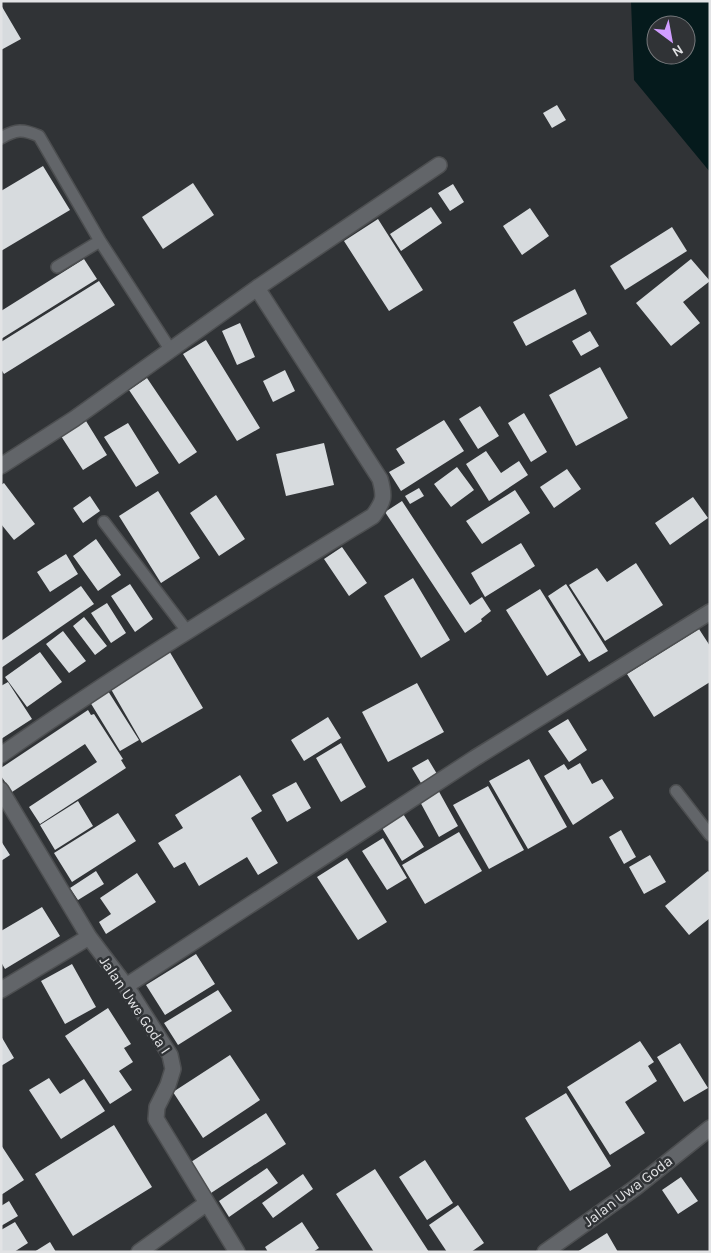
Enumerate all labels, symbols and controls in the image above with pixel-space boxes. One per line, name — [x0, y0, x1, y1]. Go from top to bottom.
north arrow — [646, 15, 696, 65]
text: N — [669, 41, 686, 60]
street label: Jalan Uwe Goda I — [96, 953, 174, 1057]
street label: Jalan Uwa Goda — [580, 1152, 676, 1230]

